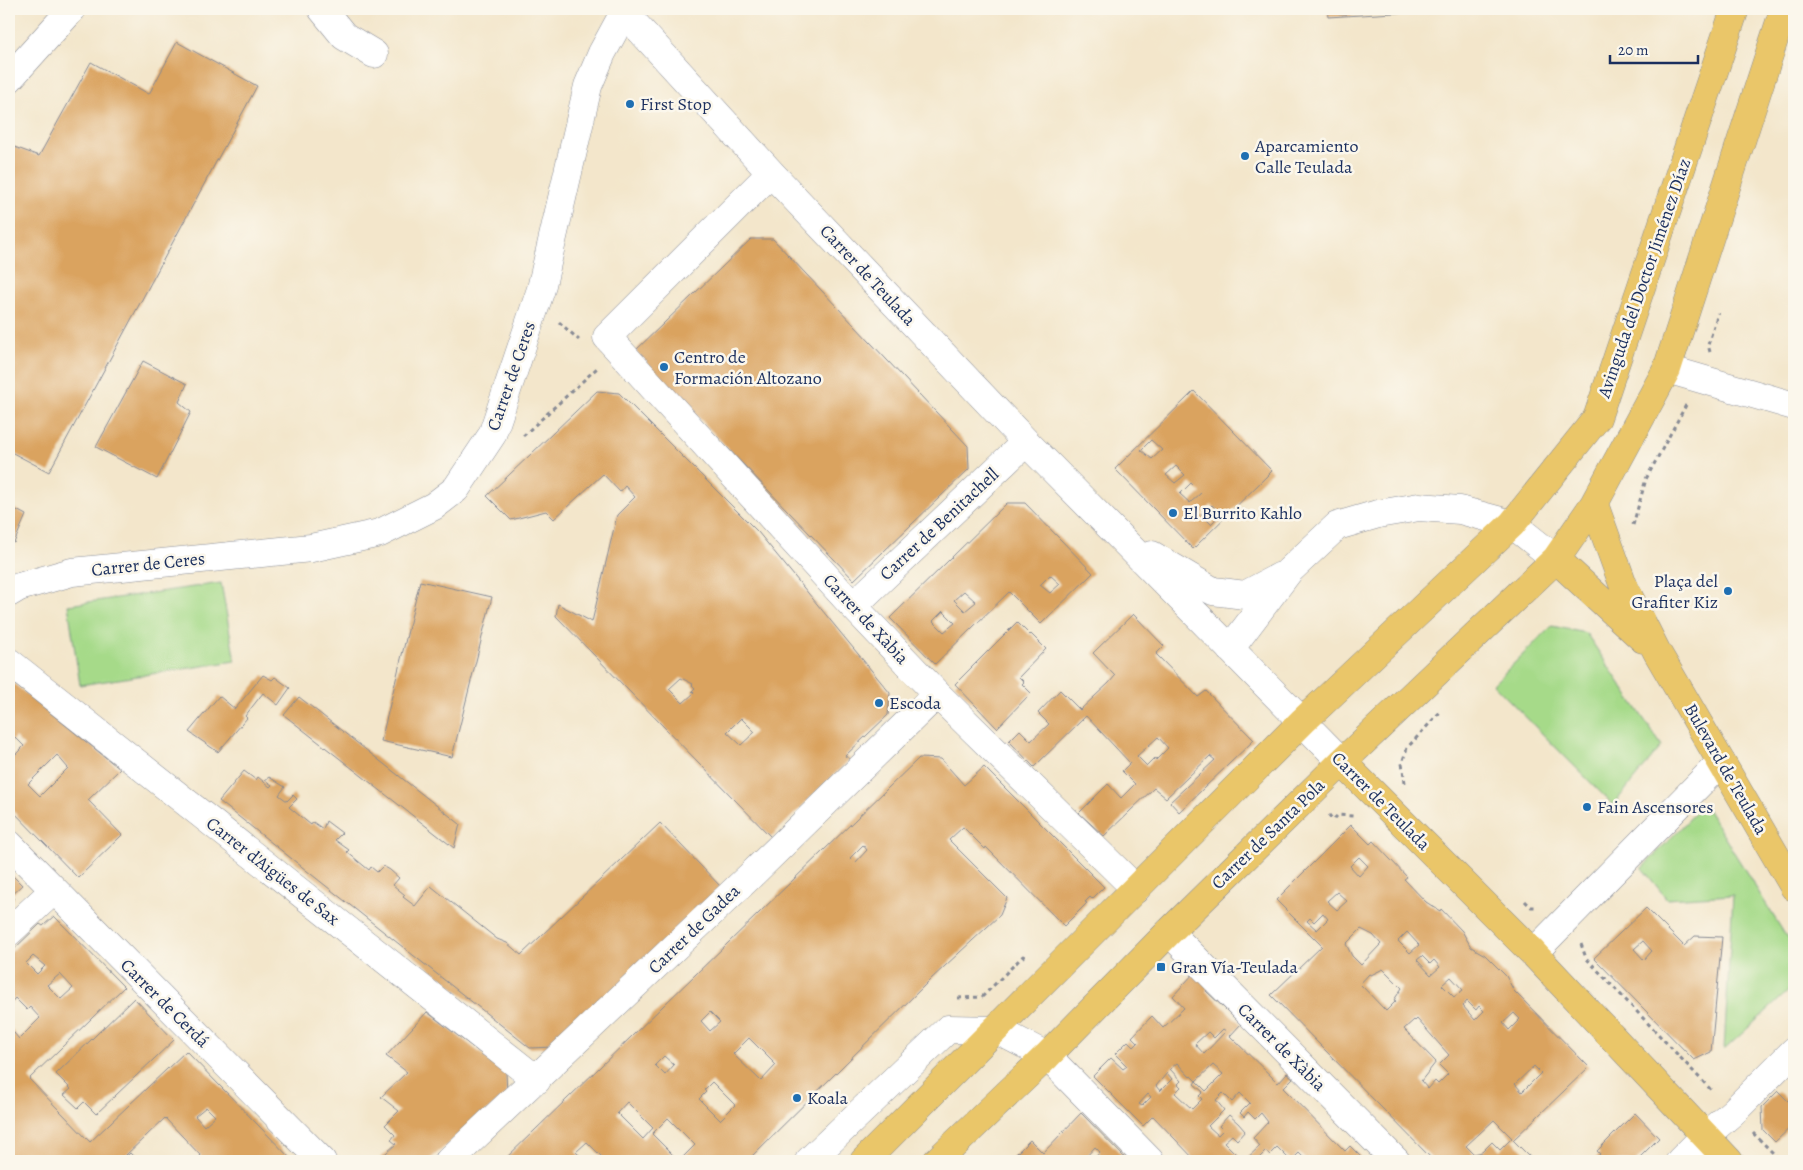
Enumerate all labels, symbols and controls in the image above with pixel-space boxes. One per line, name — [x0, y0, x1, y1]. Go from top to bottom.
scale bar — [1610, 32, 1698, 64]
text: 20 m — [1618, 40, 1649, 60]
place label: First Stop — [640, 92, 712, 116]
marker: First Stop — [624, 98, 636, 110]
place label: Aparcamiento Calle Teulada — [1254, 134, 1359, 179]
marker: Aparcamiento Calle Teulada — [1239, 150, 1251, 162]
street label: Avinguda del Doctor Jiménez Díaz — [1591, 155, 1696, 402]
street label: Carrer de Teulada — [815, 219, 922, 331]
street label: Carrer de Ceres — [481, 318, 541, 434]
place label: Centro de Formación Altozano — [674, 345, 822, 390]
marker: Centro de Formación Altozano — [658, 361, 670, 373]
street label: Carrer de Benitachell — [874, 462, 1004, 586]
place label: El Burrito Kahlo — [1183, 501, 1302, 525]
marker: El Burrito Kahlo — [1167, 507, 1179, 519]
street label: Carrer de Ceres — [90, 546, 206, 582]
street label: Carrer de Xàbia — [818, 569, 915, 670]
place label: Plaça del Grafiter Kiz — [1632, 569, 1719, 614]
marker: Plaça del Grafiter Kiz — [1722, 585, 1734, 597]
place label: Escoda — [889, 691, 942, 715]
marker: Escoda — [873, 697, 885, 709]
street label: Bulevard de Teulada — [1679, 699, 1774, 839]
street label: Carrer de Teulada — [1326, 746, 1436, 856]
street label: Carrer de Santa Pola — [1206, 773, 1330, 894]
place label: Fain Ascensores — [1597, 795, 1714, 819]
marker: Fain Ascensores — [1581, 801, 1593, 813]
street label: Carrer d'Aigües de Sax — [201, 811, 345, 931]
street label: Carrer de Gadea — [643, 878, 746, 979]
street label: Carrer de Cerdá — [115, 953, 215, 1053]
place label: Gran Vía-Teulada — [1171, 955, 1298, 979]
marker: Gran Vía-Teulada — [1155, 961, 1167, 973]
street label: Carrer de Xàbia — [1233, 998, 1332, 1097]
place label: Koala — [807, 1086, 849, 1110]
marker: Koala — [791, 1092, 803, 1104]

